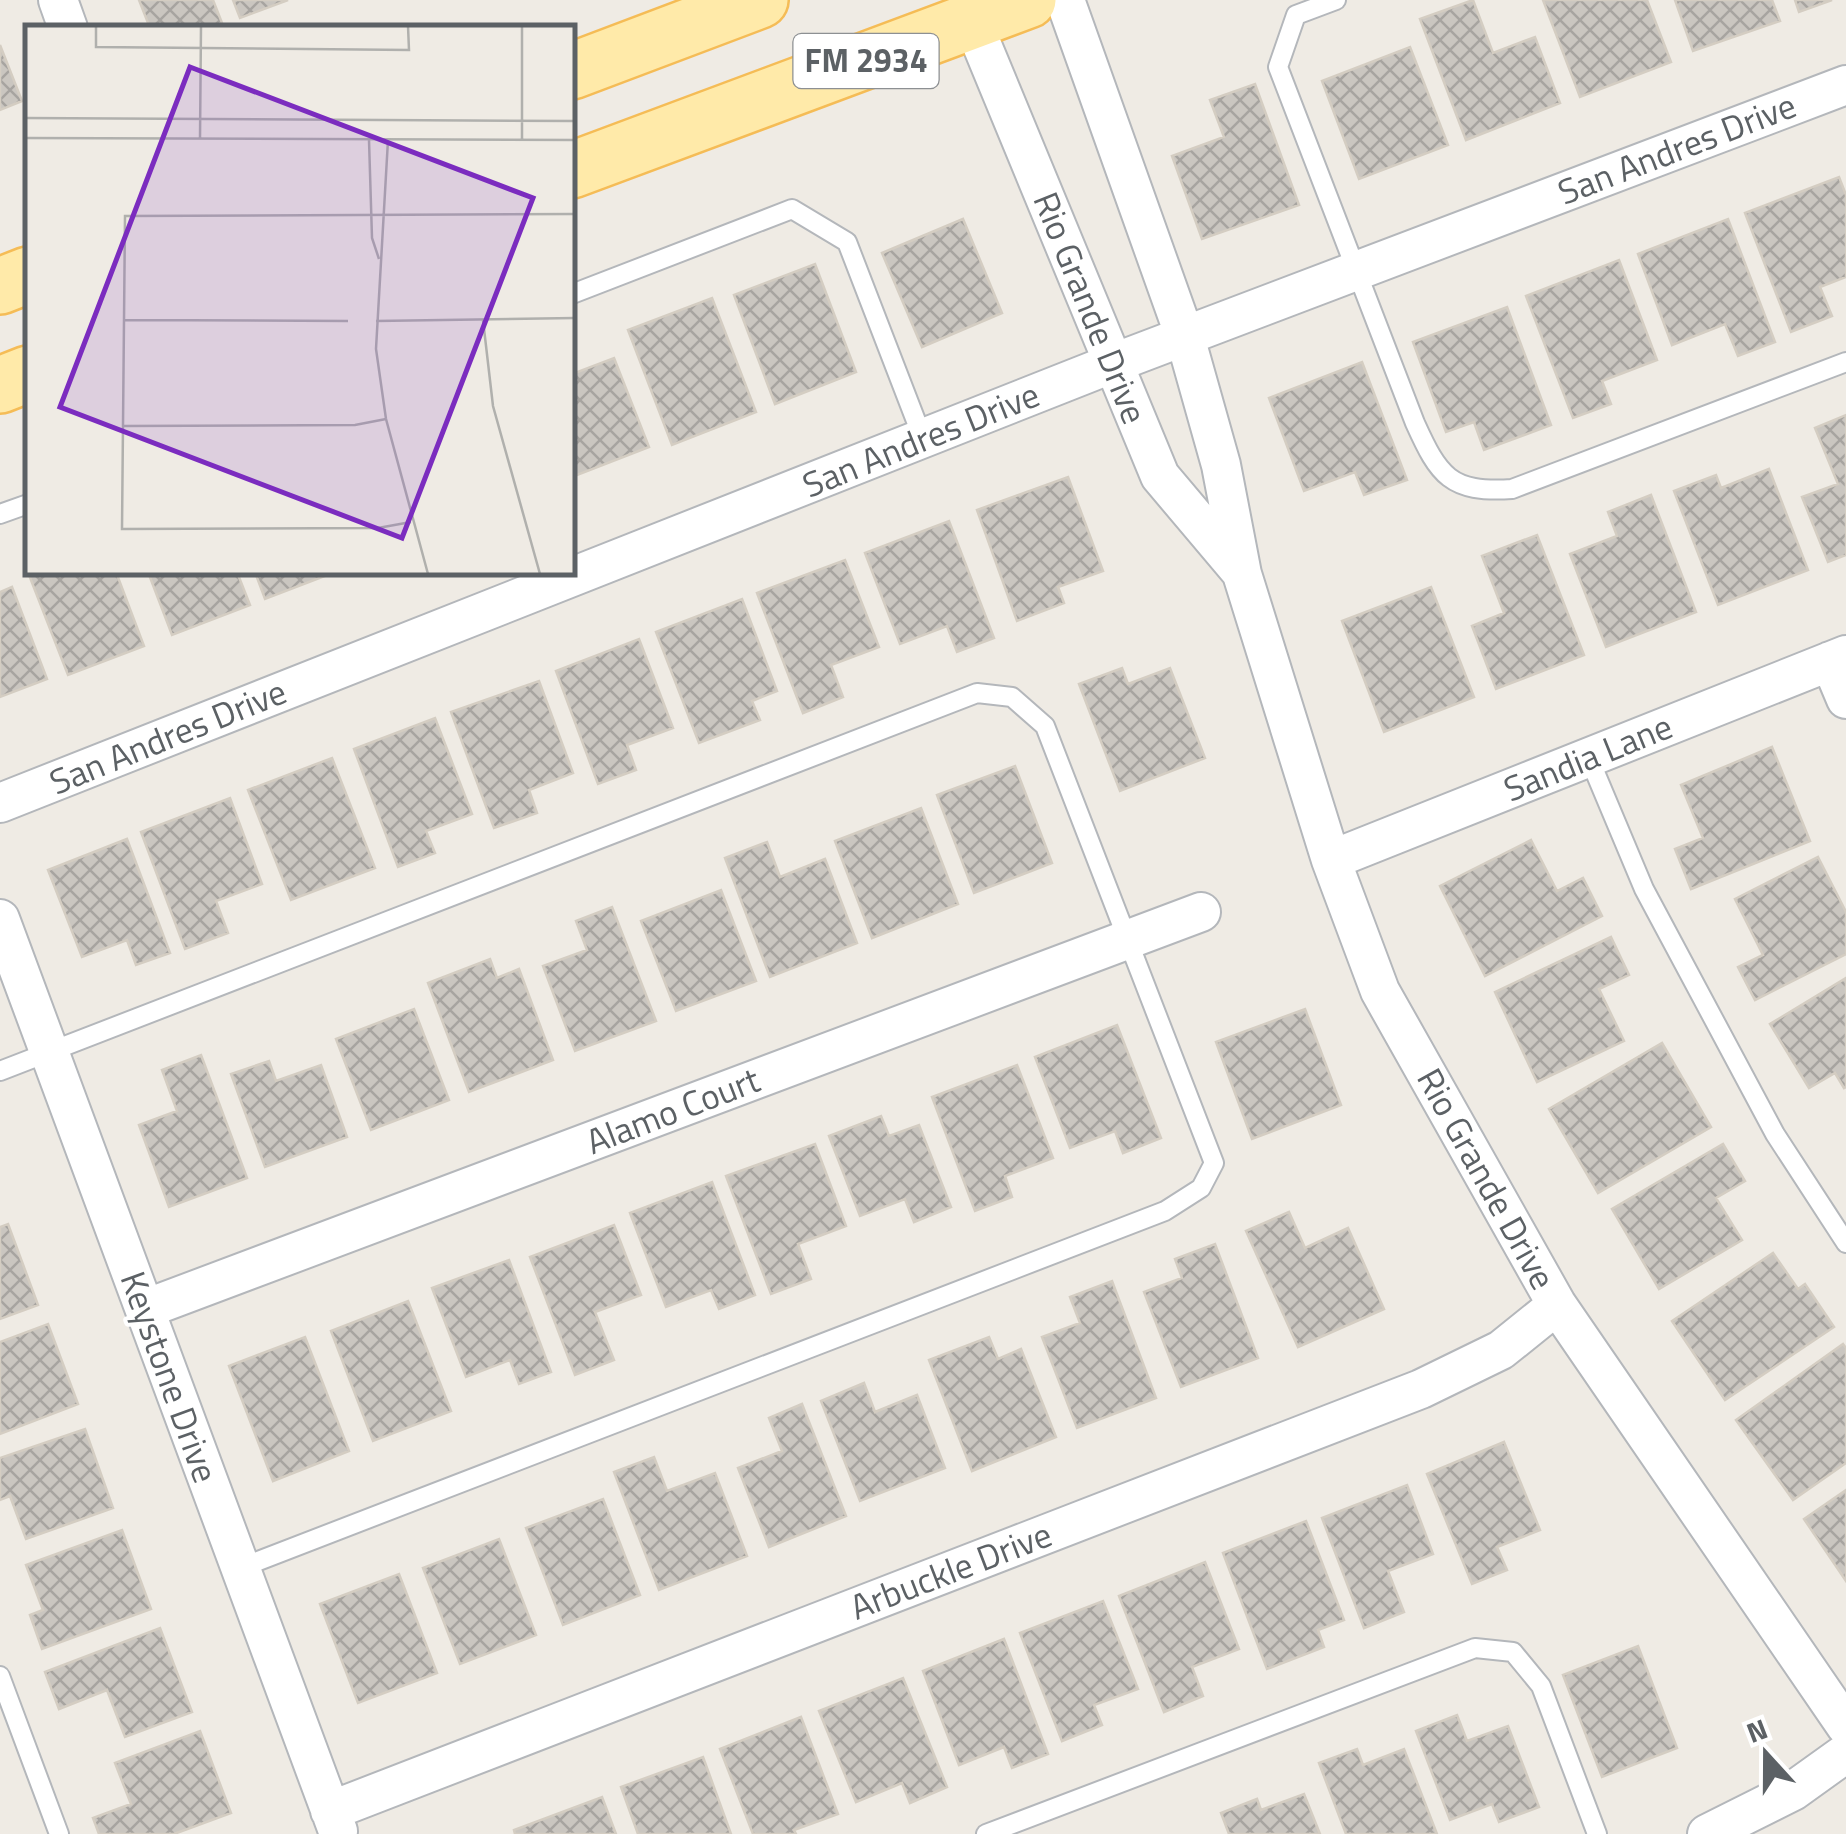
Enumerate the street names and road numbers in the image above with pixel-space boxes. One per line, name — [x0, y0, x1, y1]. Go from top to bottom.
road number: FM 2934 — [794, 34, 938, 88]
street label: San Andres Drive — [1550, 78, 1804, 218]
street label: Rio Grande Drive — [1020, 184, 1162, 432]
street label: San Andres Drive — [794, 367, 1047, 511]
street label: San Andres Drive — [41, 664, 294, 808]
street label: Sandia Lane — [1495, 699, 1680, 815]
street label: Alamo Court — [578, 1052, 767, 1168]
street label: Rio Grande Drive — [1404, 1058, 1570, 1299]
street label: Keystone Drive — [107, 1264, 233, 1490]
street label: Arbuckle Drive — [842, 1507, 1059, 1633]

